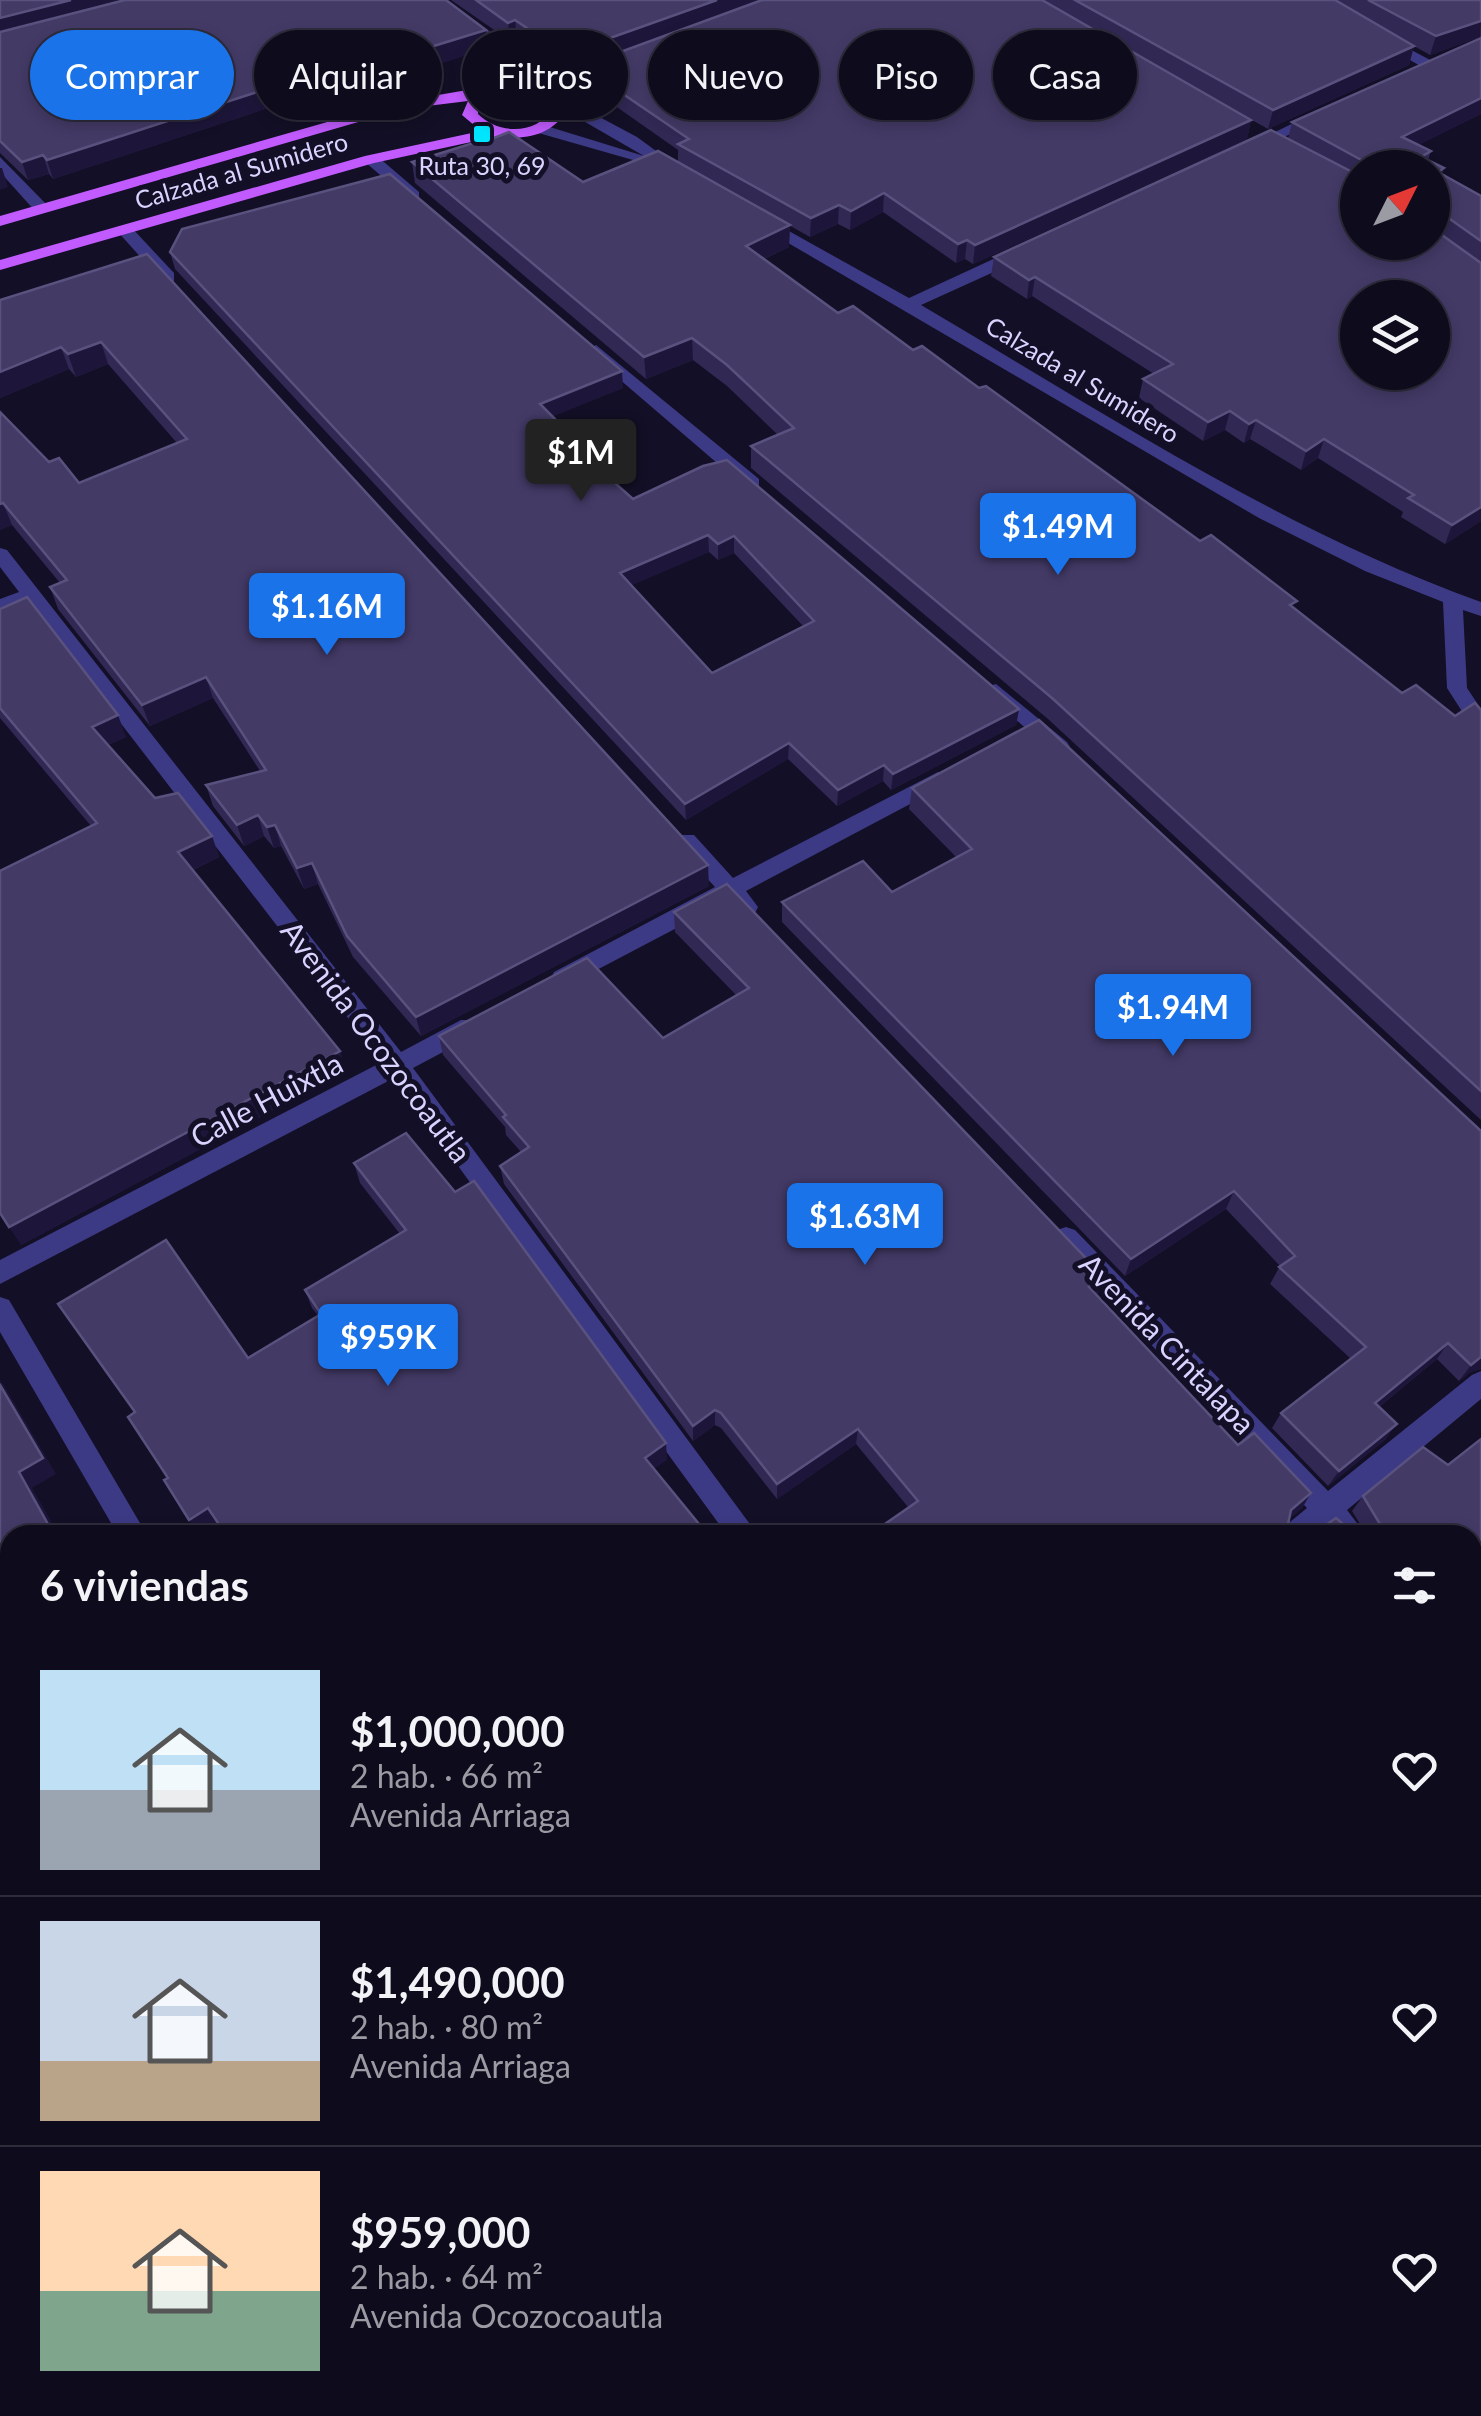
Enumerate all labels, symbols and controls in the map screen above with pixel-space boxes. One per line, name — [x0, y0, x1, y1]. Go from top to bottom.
chip: Comprar — [30, 30, 234, 120]
chip: Alquilar — [254, 30, 442, 120]
chip: Filtros — [462, 30, 628, 120]
chip: Nuevo — [648, 30, 819, 120]
chip: Piso — [839, 30, 973, 120]
chip: Casa — [993, 30, 1137, 120]
marker: Ruta 30, 69 — [471, 123, 493, 145]
street label: Calzada al Sumidero — [131, 125, 351, 215]
place label: Ruta 30, 69 — [419, 150, 545, 180]
north arrow — [1340, 150, 1450, 260]
map controls — [1340, 150, 1450, 390]
button: layers — [1340, 280, 1450, 390]
street label: Calzada al Sumidero — [981, 309, 1185, 449]
pin: $1M — [533, 419, 629, 504]
text: $1M — [547, 432, 615, 471]
pin: $1.49M — [977, 493, 1139, 578]
text: $1.49M — [1002, 506, 1114, 545]
pin: $1.16M — [246, 573, 408, 658]
text: $1.16M — [271, 586, 383, 625]
street label: Avenida Ocozocoautla — [274, 913, 480, 1169]
pin: $1.94M — [1092, 974, 1254, 1059]
text: $1.94M — [1117, 987, 1229, 1026]
street label: Calle Huixtla — [184, 1044, 348, 1154]
pin: $1.63M — [784, 1183, 946, 1268]
text: $1.63M — [809, 1196, 921, 1235]
street label: Avenida Cintalapa — [1073, 1245, 1263, 1441]
pin: $959K — [318, 1304, 458, 1389]
text: $959K — [340, 1317, 436, 1356]
icon: filters — [1387, 1558, 1442, 1613]
text: 6 viviendas — [40, 1560, 249, 1610]
text: $1,000,000 — [350, 1706, 565, 1756]
icon: home — [120, 1710, 240, 1830]
icon: heart — [1387, 1743, 1442, 1798]
text: 2 hab. · 66 m² — [350, 1756, 543, 1795]
text: Avenida Arriaga — [350, 1795, 571, 1834]
text: $1,490,000 — [350, 1957, 565, 2007]
icon: home — [120, 1961, 240, 2081]
icon: heart — [1387, 1994, 1442, 2049]
text: 2 hab. · 80 m² — [350, 2007, 543, 2046]
text: Avenida Arriaga — [350, 2046, 571, 2085]
text: $959,000 — [350, 2207, 530, 2257]
icon: home — [120, 2211, 240, 2331]
icon: heart — [1387, 2244, 1442, 2299]
text: 2 hab. · 64 m² — [350, 2257, 543, 2296]
text: Avenida Ocozocoautla — [350, 2296, 663, 2335]

